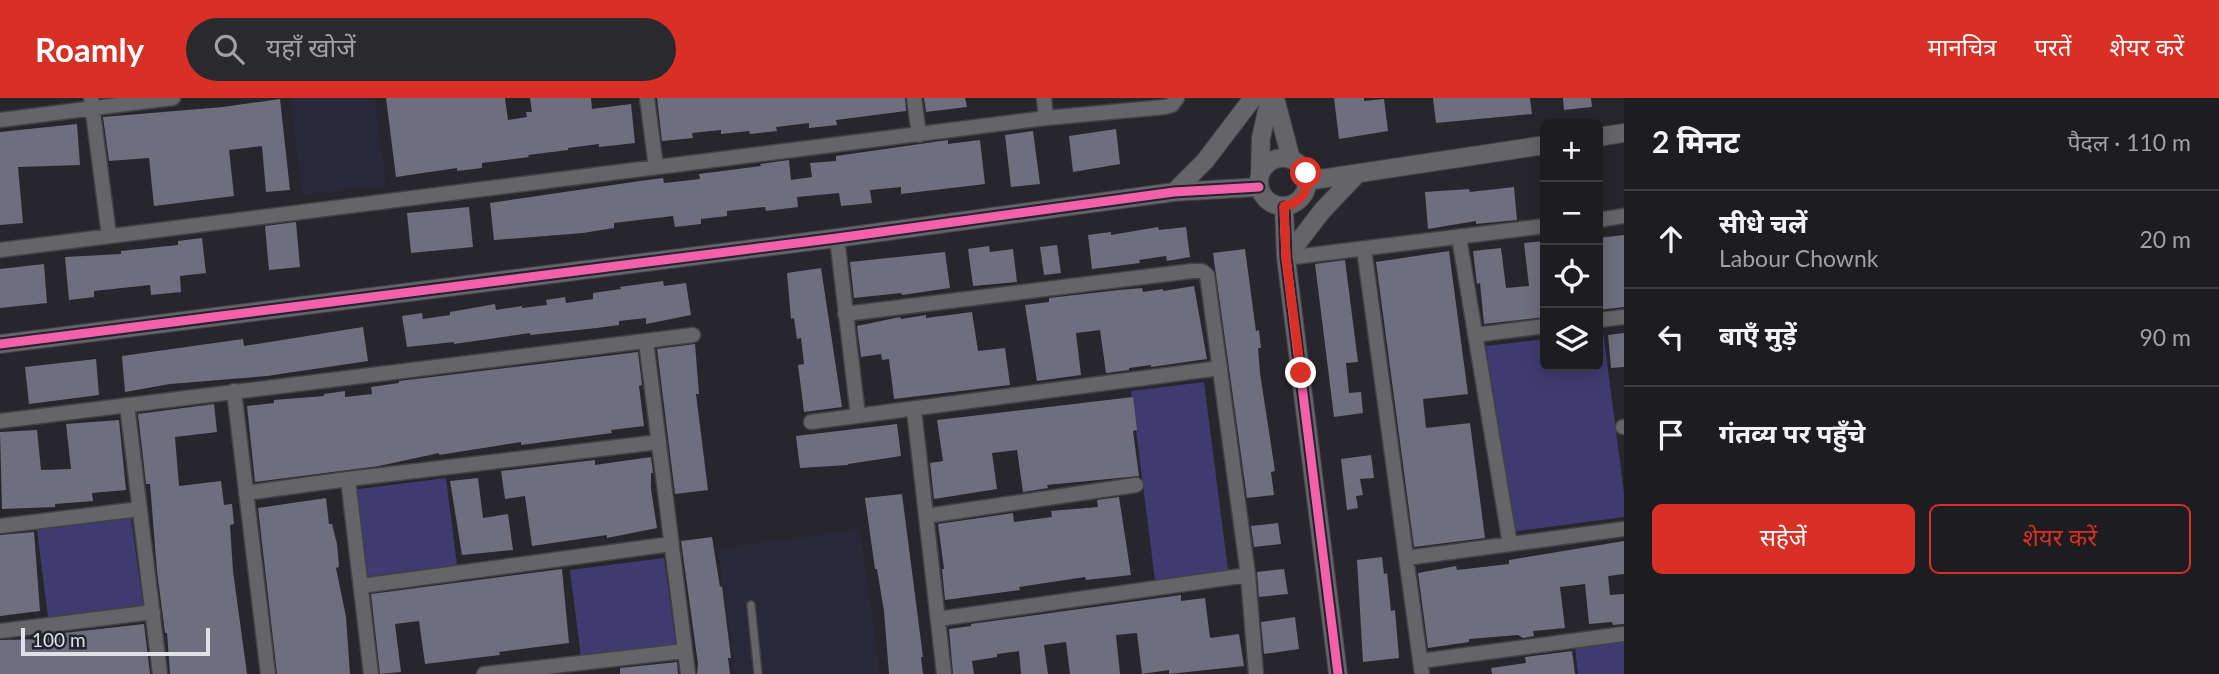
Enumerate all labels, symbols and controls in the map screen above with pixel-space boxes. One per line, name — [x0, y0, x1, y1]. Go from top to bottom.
search box — [186, 18, 676, 81]
text: Roamly — [35, 29, 144, 69]
icon: search — [210, 30, 248, 68]
text: यहाँ खोजें — [266, 31, 356, 63]
text: मानचित्र — [1928, 32, 1996, 61]
text: परतें — [2034, 32, 2072, 61]
text: शेयर करें — [2110, 32, 2184, 61]
map controls — [1540, 119, 1603, 371]
button: + — [1540, 119, 1603, 182]
text: 2 मिनट — [1652, 123, 1740, 159]
text: पैदल · 110 m — [2068, 128, 2191, 156]
route start — [1290, 157, 1321, 188]
button: − — [1540, 182, 1603, 245]
text: सीधे चलें — [1719, 207, 1807, 239]
icon: ahead — [1652, 220, 1690, 258]
text: 20 m — [2140, 225, 2191, 253]
text: Labour Chownk — [1719, 244, 1878, 272]
button: locate — [1540, 245, 1603, 308]
button: layers — [1540, 308, 1603, 371]
icon: left — [1652, 318, 1690, 356]
text: बाएँ मुड़ें — [1719, 319, 1797, 351]
text: 90 m — [2140, 323, 2191, 351]
route end — [1285, 357, 1316, 388]
icon: arrive — [1652, 416, 1690, 454]
text: गंतव्य पर पहुँचे — [1719, 417, 1865, 449]
button: सहेजें — [1652, 504, 1915, 574]
button: शेयर करें — [1929, 504, 2191, 574]
scale bar — [21, 625, 210, 657]
text: 100 m — [32, 628, 86, 651]

